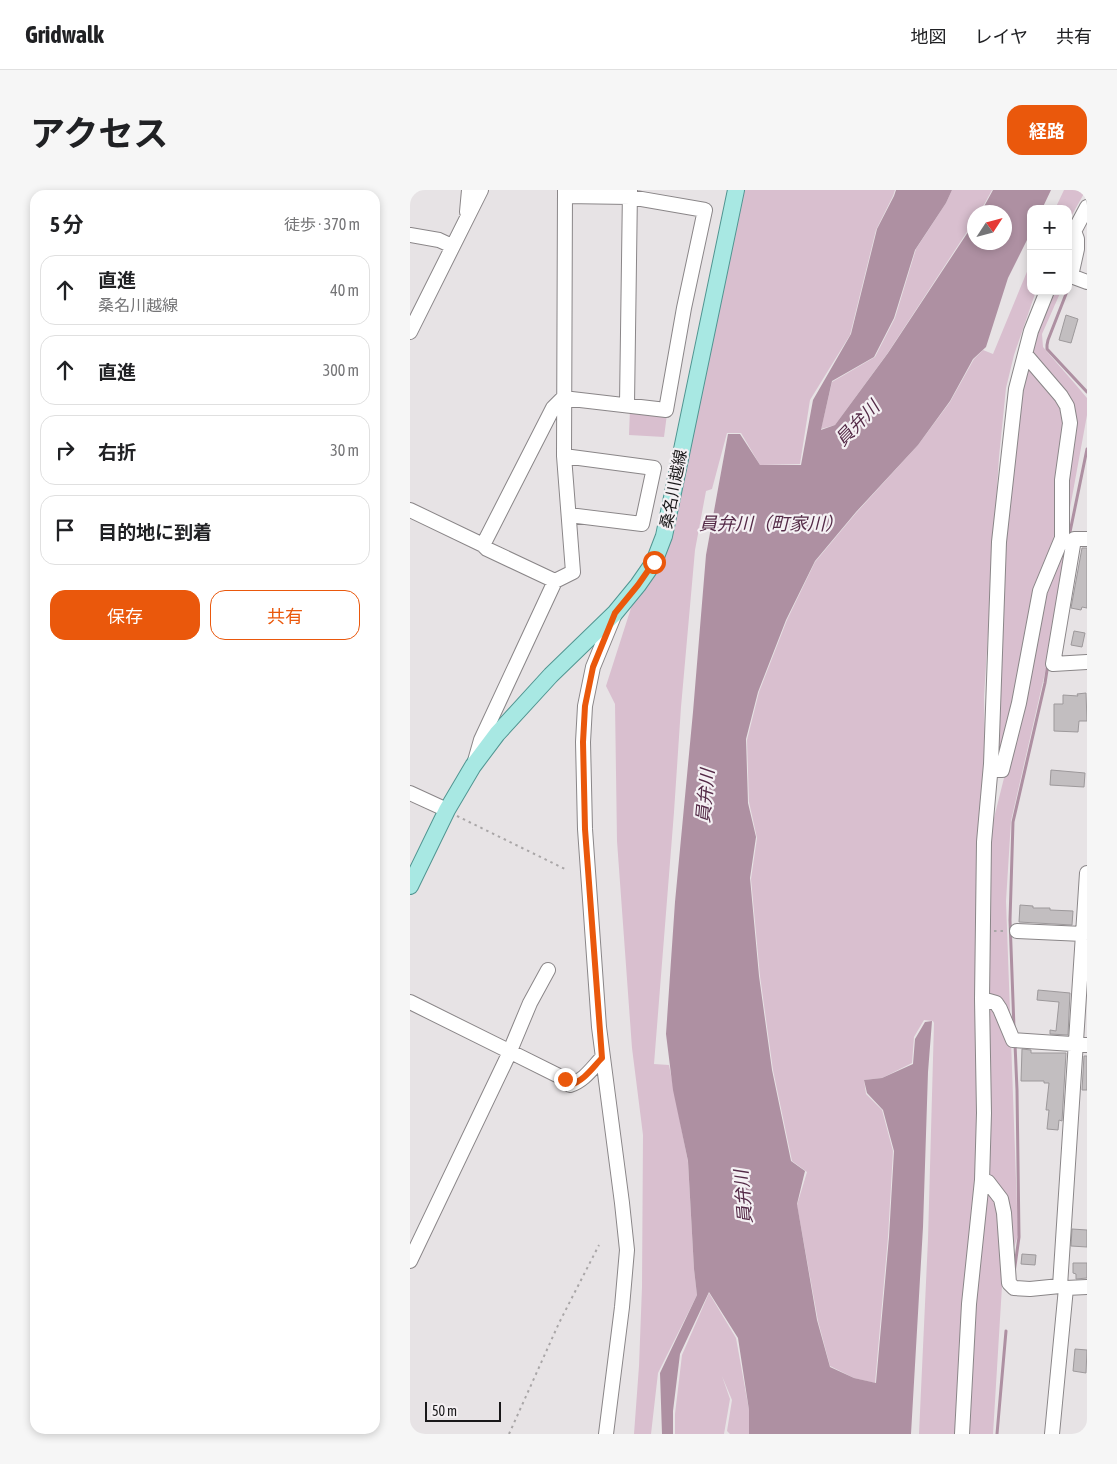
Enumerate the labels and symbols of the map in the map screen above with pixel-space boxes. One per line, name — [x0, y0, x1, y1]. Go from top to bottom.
north arrow — [967, 205, 1012, 250]
water label: 員弁川 — [831, 395, 885, 450]
street label: 桑名川越線 — [657, 448, 689, 530]
water label: 員弁川（町家川） — [699, 513, 843, 534]
route start — [643, 551, 666, 574]
water label: 員弁川 — [692, 766, 718, 824]
route end — [554, 1068, 577, 1091]
water label: 員弁川 — [730, 1167, 756, 1225]
scale bar — [425, 1399, 501, 1422]

